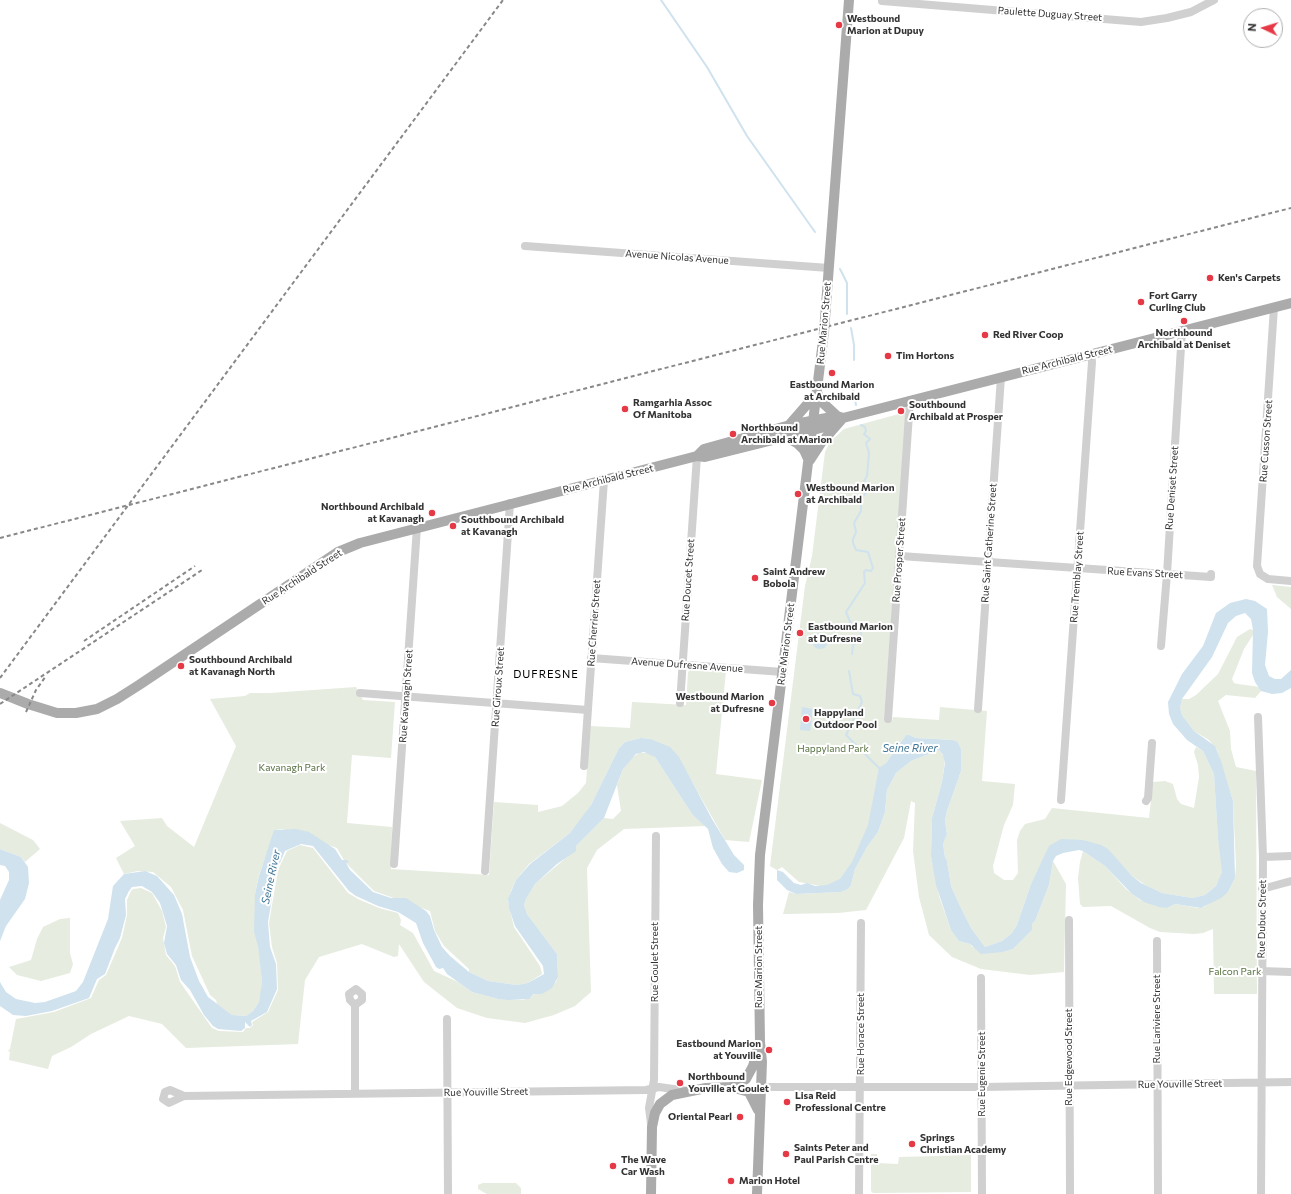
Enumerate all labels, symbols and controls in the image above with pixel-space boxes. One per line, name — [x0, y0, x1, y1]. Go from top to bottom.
street label: Paulette Duguay Street — [997, 4, 1103, 24]
north arrow — [1243, 8, 1283, 48]
place label: Westbound Marion at Dupuy — [847, 13, 924, 36]
marker: Westbound Marion at Dupuy — [834, 20, 844, 30]
text: N — [1245, 23, 1258, 32]
street label: Avenue Nicolas Avenue — [625, 247, 729, 267]
place label: Ken's Carpets — [1218, 272, 1281, 284]
marker: Ken's Carpets — [1205, 273, 1215, 283]
street label: Rue Marion Street — [814, 281, 834, 365]
place label: Fort Garry Curling Club — [1149, 290, 1206, 314]
marker: Fort Garry Curling Club — [1136, 297, 1146, 307]
marker: Northbound Archibald at Deniset — [1179, 316, 1189, 326]
place label: Northbound Archibald at Deniset — [1138, 327, 1230, 350]
place label: Red River Coop — [993, 329, 1064, 341]
marker: Red River Coop — [980, 330, 990, 340]
street label: Rue Archibald Street — [1020, 343, 1114, 377]
place label: Tim Hortons — [896, 350, 954, 362]
marker: Tim Hortons — [883, 351, 893, 361]
marker: Eastbound Marion at Archibald — [827, 368, 837, 378]
place label: Eastbound Marion at Archibald — [790, 379, 874, 402]
place label: Ramgarhia Assoc Of Manitoba — [633, 397, 712, 420]
place label: Southbound Archibald at Prosper — [909, 399, 1003, 422]
street label: Rue Cusson Street — [1257, 399, 1275, 483]
marker: Ramgarhia Assoc Of Manitoba — [620, 404, 630, 414]
marker: Southbound Archibald at Prosper — [896, 406, 906, 416]
place label: Northbound Archibald at Marion — [741, 422, 832, 446]
marker: Northbound Archibald at Marion — [728, 429, 738, 439]
street label: Rue Deniset Street — [1163, 445, 1181, 531]
street label: Rue Archibald Street — [561, 462, 655, 496]
place label: Westbound Marion at Archibald — [806, 482, 894, 506]
street label: Rue Saint Catherine Street — [979, 483, 999, 603]
marker: Westbound Marion at Archibald — [793, 489, 803, 499]
place label: Northbound Archibald at Kavanagh — [321, 501, 424, 524]
marker: Northbound Archibald at Kavanagh — [427, 508, 437, 518]
place label: Southbound Archibald at Kavanagh — [461, 514, 564, 538]
street label: Rue Prosper Street — [890, 517, 908, 603]
marker: Southbound Archibald at Kavanagh — [448, 521, 458, 531]
street label: Rue Tremblay Street — [1068, 531, 1086, 623]
street label: Rue Doucet Street — [679, 538, 697, 622]
street label: Rue Archibald Street — [260, 547, 344, 607]
street label: Rue Evans Street — [1107, 565, 1183, 581]
place label: Saint Andrew Bobola — [763, 566, 825, 590]
marker: Saint Andrew Bobola — [750, 573, 760, 583]
street label: Rue Cherrier Street — [585, 579, 603, 667]
street label: Rue Marion Street — [775, 602, 797, 686]
place label: Eastbound Marion at Dufresne — [808, 621, 893, 644]
marker: Eastbound Marion at Dufresne — [795, 628, 805, 638]
street label: Rue Giroux Street — [489, 647, 507, 727]
street label: Rue Kavanagh Street — [397, 649, 415, 743]
place label: Southbound Archibald at Kavanagh North — [189, 654, 292, 678]
street label: Avenue Dufresne Avenue — [631, 655, 743, 675]
marker: Southbound Archibald at Kavanagh North — [176, 661, 186, 671]
district label: DUFRESNE — [513, 667, 579, 681]
place label: Westbound Marion at Dufresne — [676, 691, 764, 714]
marker: Westbound Marion at Dufresne — [767, 698, 777, 708]
place label: Happyland Outdoor Pool — [814, 707, 877, 730]
marker: Happyland Outdoor Pool — [801, 714, 811, 724]
water label: Seine River — [882, 741, 938, 755]
park label: Happyland Park — [797, 743, 869, 755]
park label: Kavanagh Park — [258, 762, 326, 774]
water label: Seine River — [259, 849, 283, 905]
street label: Rue Dubuc Street — [1255, 879, 1269, 959]
street label: Rue Goulet Street — [649, 922, 661, 1002]
street label: Rue Marion Street — [753, 926, 765, 1008]
park label: Falcon Park — [1209, 966, 1261, 978]
street label: Rue Lariviere Street — [1151, 974, 1163, 1064]
street label: Rue Horace Street — [855, 993, 867, 1075]
street label: Rue Edgewood Street — [1063, 1008, 1075, 1106]
street label: Rue Eugenie Street — [976, 1031, 988, 1117]
place label: Eastbound Marion at Youville — [676, 1038, 761, 1062]
marker: Eastbound Marion at Youville — [764, 1045, 774, 1055]
place label: Northbound Youville at Goulet — [688, 1071, 769, 1094]
street label: Rue Youville Street — [1137, 1077, 1223, 1091]
marker: Northbound Youville at Goulet — [675, 1078, 685, 1088]
street label: Rue Youville Street — [443, 1085, 529, 1099]
place label: Lisa Reid Professional Centre — [795, 1090, 886, 1114]
marker: Lisa Reid Professional Centre — [782, 1097, 792, 1107]
place label: Oriental Pearl — [668, 1111, 732, 1123]
marker: Oriental Pearl — [735, 1112, 745, 1122]
place label: Springs Christian Academy — [920, 1132, 1006, 1156]
marker: Springs Christian Academy — [907, 1139, 917, 1149]
place label: Saints Peter and Paul Parish Centre — [794, 1142, 878, 1166]
marker: Saints Peter and Paul Parish Centre — [781, 1149, 791, 1159]
place label: The Wave Car Wash — [621, 1154, 666, 1178]
marker: The Wave Car Wash — [608, 1161, 618, 1171]
place label: Marion Hotel — [739, 1175, 800, 1187]
marker: Marion Hotel — [726, 1176, 736, 1186]

